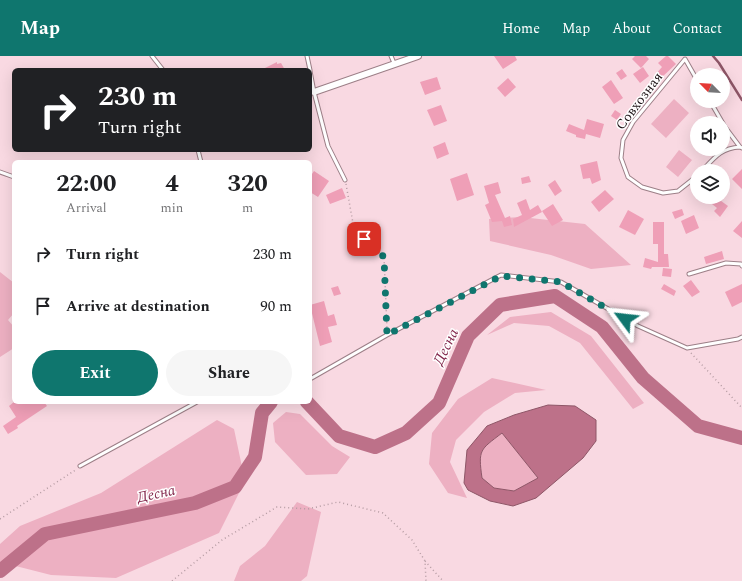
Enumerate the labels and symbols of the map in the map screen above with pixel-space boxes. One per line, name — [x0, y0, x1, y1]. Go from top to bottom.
street label: Совхозная — [610, 68, 668, 134]
north arrow — [690, 68, 730, 108]
pin — [347, 222, 381, 256]
position arrow — [604, 298, 646, 340]
water label: Десна — [427, 324, 465, 370]
water label: Десна — [134, 479, 178, 509]

